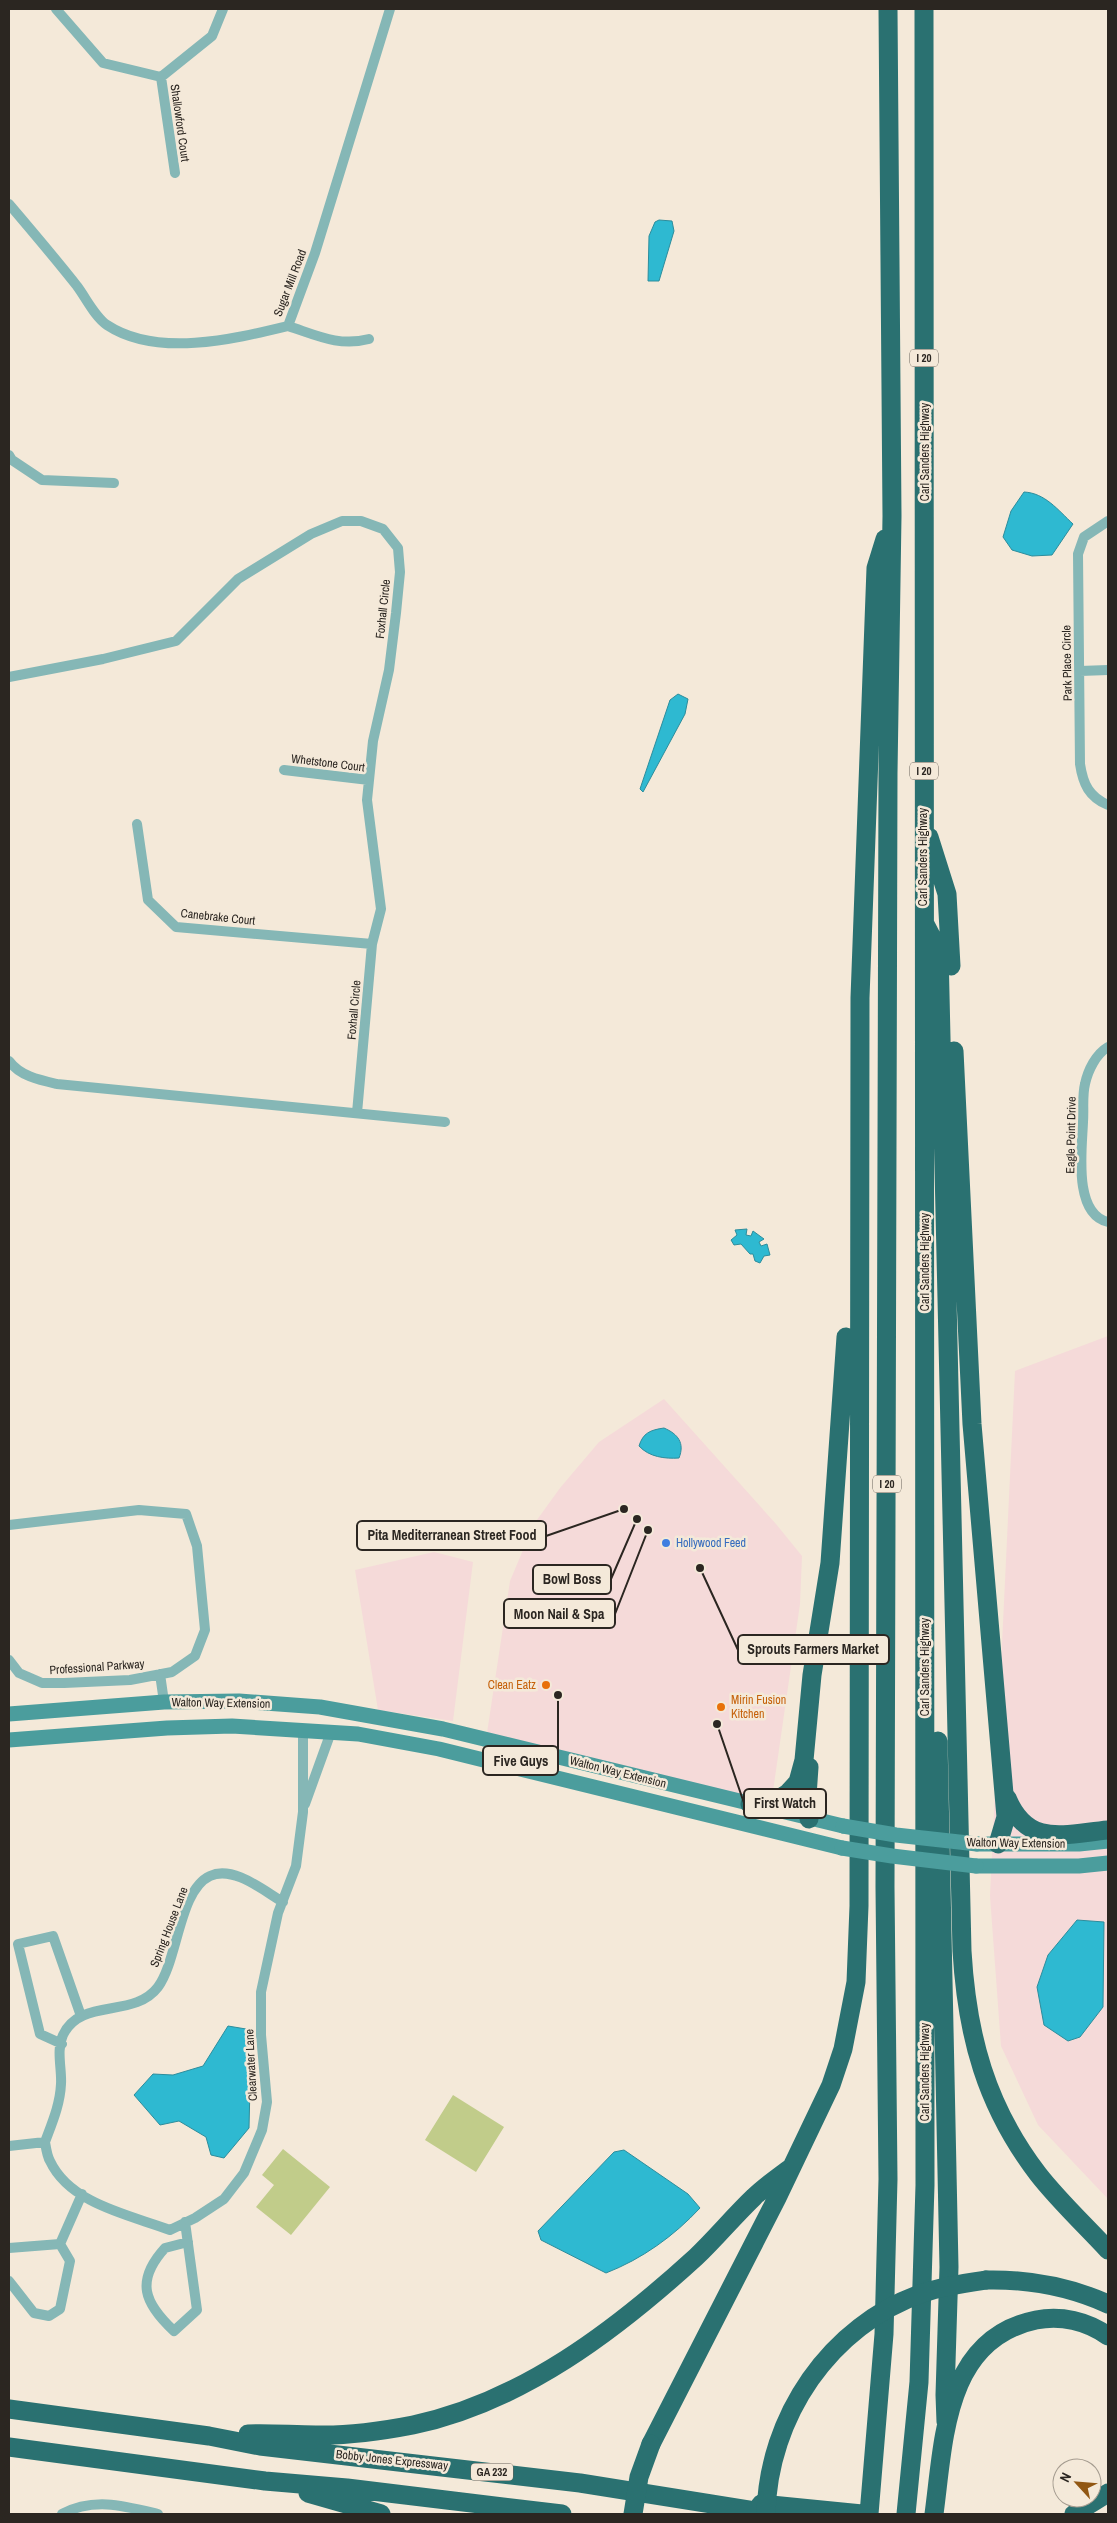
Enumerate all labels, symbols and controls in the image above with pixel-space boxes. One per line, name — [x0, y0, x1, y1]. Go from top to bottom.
street label: Shallowford Court — [167, 83, 193, 163]
street label: Sugar Mill Road — [270, 247, 310, 319]
road number: I 20 — [910, 349, 938, 366]
street label: Carl Sanders Highway — [917, 403, 933, 501]
street label: Foxhall Circle — [372, 578, 394, 640]
street label: Park Place Circle — [1058, 625, 1076, 701]
street label: Whetstone Court — [290, 751, 366, 775]
road number: I 20 — [910, 762, 938, 779]
street label: Carl Sanders Highway — [915, 808, 931, 906]
street label: Canebrake Court — [180, 905, 256, 929]
street label: Foxhall Circle — [343, 980, 365, 1040]
street label: Eagle Point Drive — [1062, 1096, 1080, 1174]
street label: Carl Sanders Highway — [917, 1213, 933, 1311]
road number: I 20 — [873, 1476, 901, 1492]
callout: Pita Mediterranean Street Food — [357, 1521, 546, 1550]
text: Pita Mediterranean Street Food — [367, 1526, 537, 1544]
place label: Hollywood Feed — [676, 1535, 746, 1551]
marker: Hollywood Feed — [660, 1537, 672, 1549]
callout: Bowl Boss — [533, 1565, 611, 1594]
text: Bowl Boss — [543, 1570, 601, 1588]
callout: Moon Nail & Spa — [504, 1599, 615, 1628]
text: Moon Nail & Spa — [514, 1605, 605, 1623]
street label: Carl Sanders Highway — [917, 1618, 933, 1716]
callout: Sprouts Farmers Market — [738, 1635, 889, 1664]
text: Sprouts Farmers Market — [747, 1640, 879, 1658]
street label: Professional Parkway — [49, 1656, 145, 1678]
place label: Clean Eatz — [488, 1677, 536, 1693]
marker: Clean Eatz — [540, 1679, 552, 1691]
place label: Mirin Fusion Kitchen — [731, 1692, 786, 1722]
street label: Walton Way Extension — [171, 1694, 271, 1712]
marker: Mirin Fusion Kitchen — [715, 1701, 727, 1713]
callout: Five Guys — [483, 1746, 558, 1775]
text: Five Guys — [494, 1752, 548, 1770]
street label: Walton Way Extension — [568, 1752, 668, 1792]
callout: First Watch — [744, 1789, 826, 1818]
text: First Watch — [754, 1794, 816, 1812]
street label: Walton Way Extension — [966, 1834, 1066, 1852]
street label: Spring House Lane — [146, 1885, 192, 1969]
street label: Carl Sanders Highway — [917, 2023, 933, 2121]
street label: Clearwater Lane — [241, 2029, 261, 2101]
street label: Bobby Jones Expressway — [335, 2446, 449, 2474]
north arrow — [1052, 2458, 1102, 2508]
road number: GA 232 — [471, 2464, 513, 2480]
text: N — [1055, 2470, 1075, 2485]

